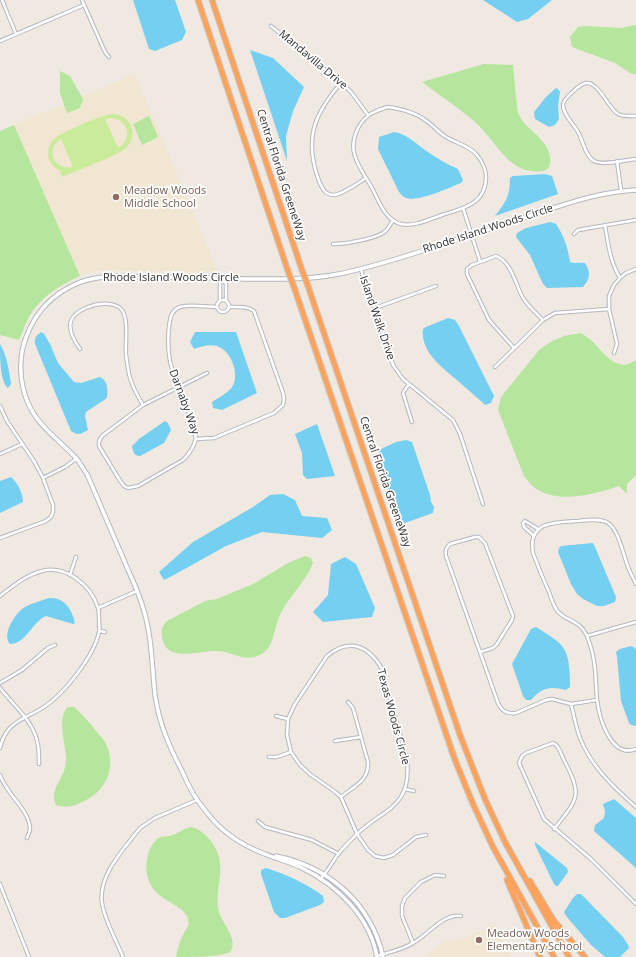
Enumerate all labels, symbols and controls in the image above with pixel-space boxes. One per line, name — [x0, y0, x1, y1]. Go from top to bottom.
street label: Mandavilla Drive — [276, 28, 350, 92]
street label: Central Florida GreeneWay — [253, 108, 309, 242]
place label: Meadow Woods Middle School — [124, 184, 206, 210]
marker: Meadow Woods Middle School — [111, 192, 121, 202]
street label: Rhode Island Woods Circle — [421, 202, 555, 256]
street label: Rhode Island Woods Circle — [103, 271, 239, 285]
street label: Island Walk Drive — [356, 274, 398, 362]
street label: Darnaby Way — [166, 368, 202, 436]
street label: Central Florida GreeneWay — [356, 415, 414, 549]
street label: Texas Woods Circle — [374, 668, 412, 766]
place label: Meadow Woods Elementary School — [487, 927, 582, 953]
marker: Meadow Woods Elementary School — [474, 935, 484, 945]

